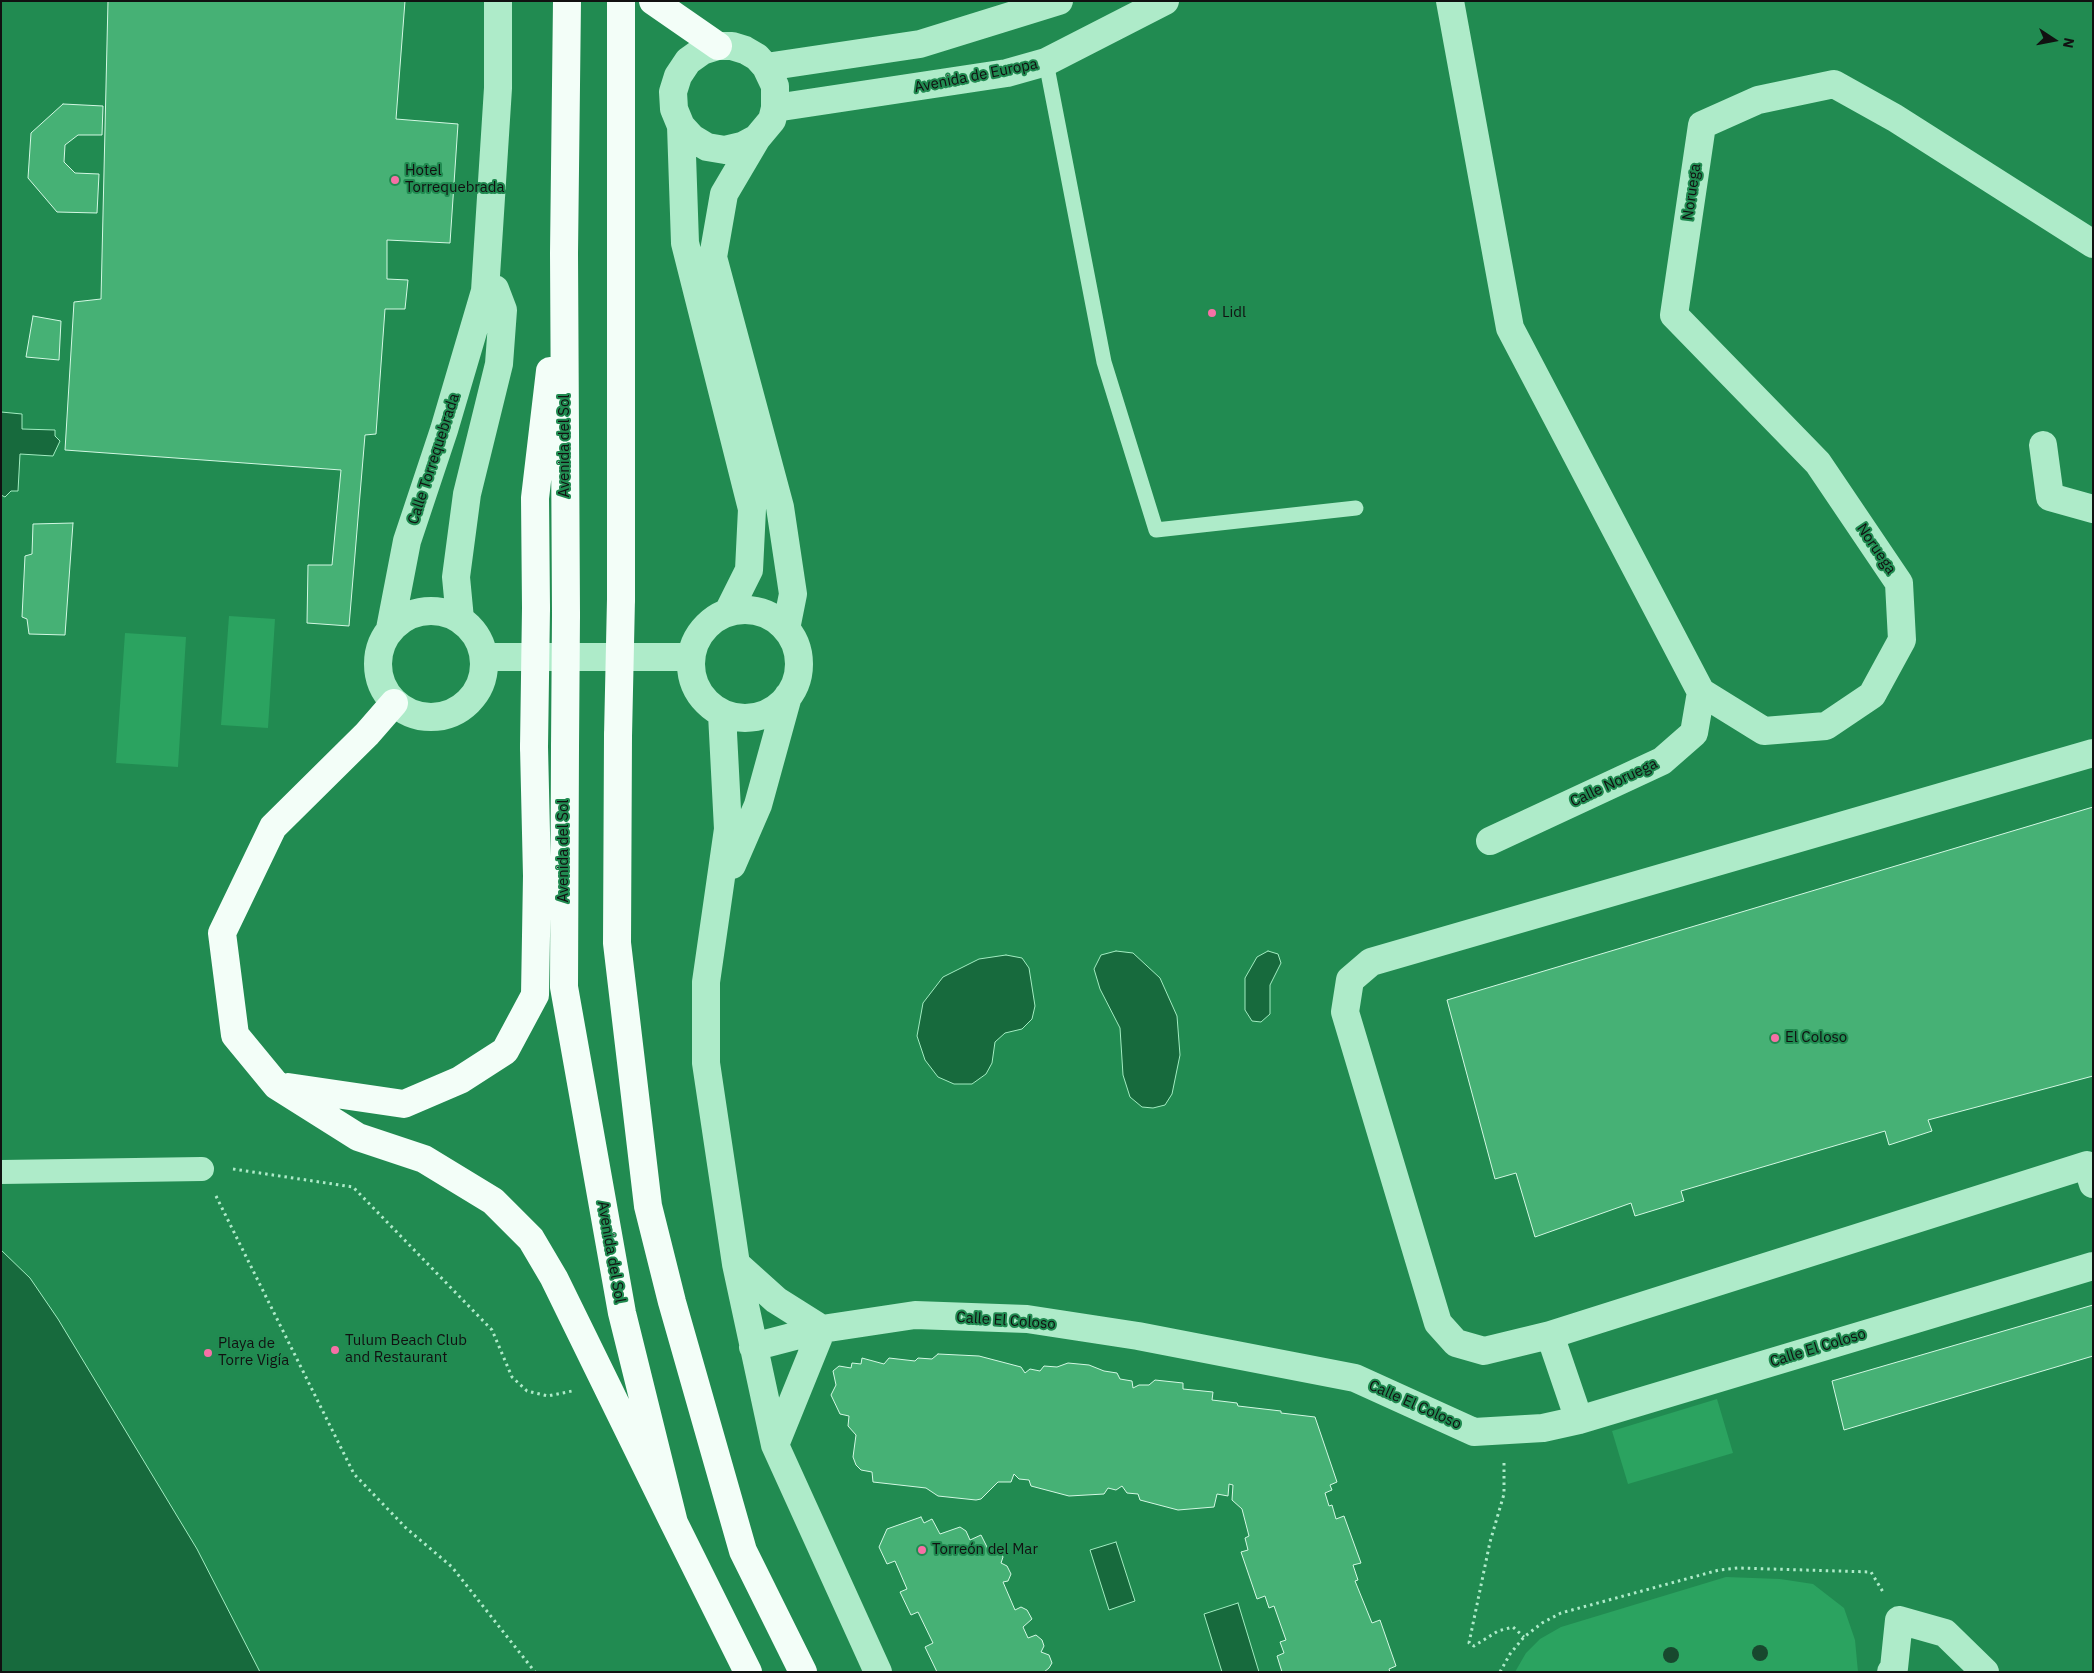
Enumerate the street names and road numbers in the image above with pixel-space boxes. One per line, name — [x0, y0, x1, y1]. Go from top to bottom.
street label: Avenida de Europa — [913, 55, 1039, 97]
street label: Noruega — [1679, 162, 1705, 222]
street label: Calle Torrequebrada — [404, 391, 464, 527]
street label: Avenida del Sol — [556, 394, 574, 498]
street label: Noruega — [1853, 520, 1899, 578]
street label: Calle Noruega — [1567, 755, 1661, 811]
street label: Avenida del Sol — [555, 799, 573, 903]
street label: Avenida del Sol — [593, 1200, 629, 1304]
street label: Calle El Coloso — [956, 1309, 1056, 1333]
street label: Calle El Coloso — [1768, 1325, 1868, 1371]
street label: Calle El Coloso — [1366, 1377, 1464, 1433]

